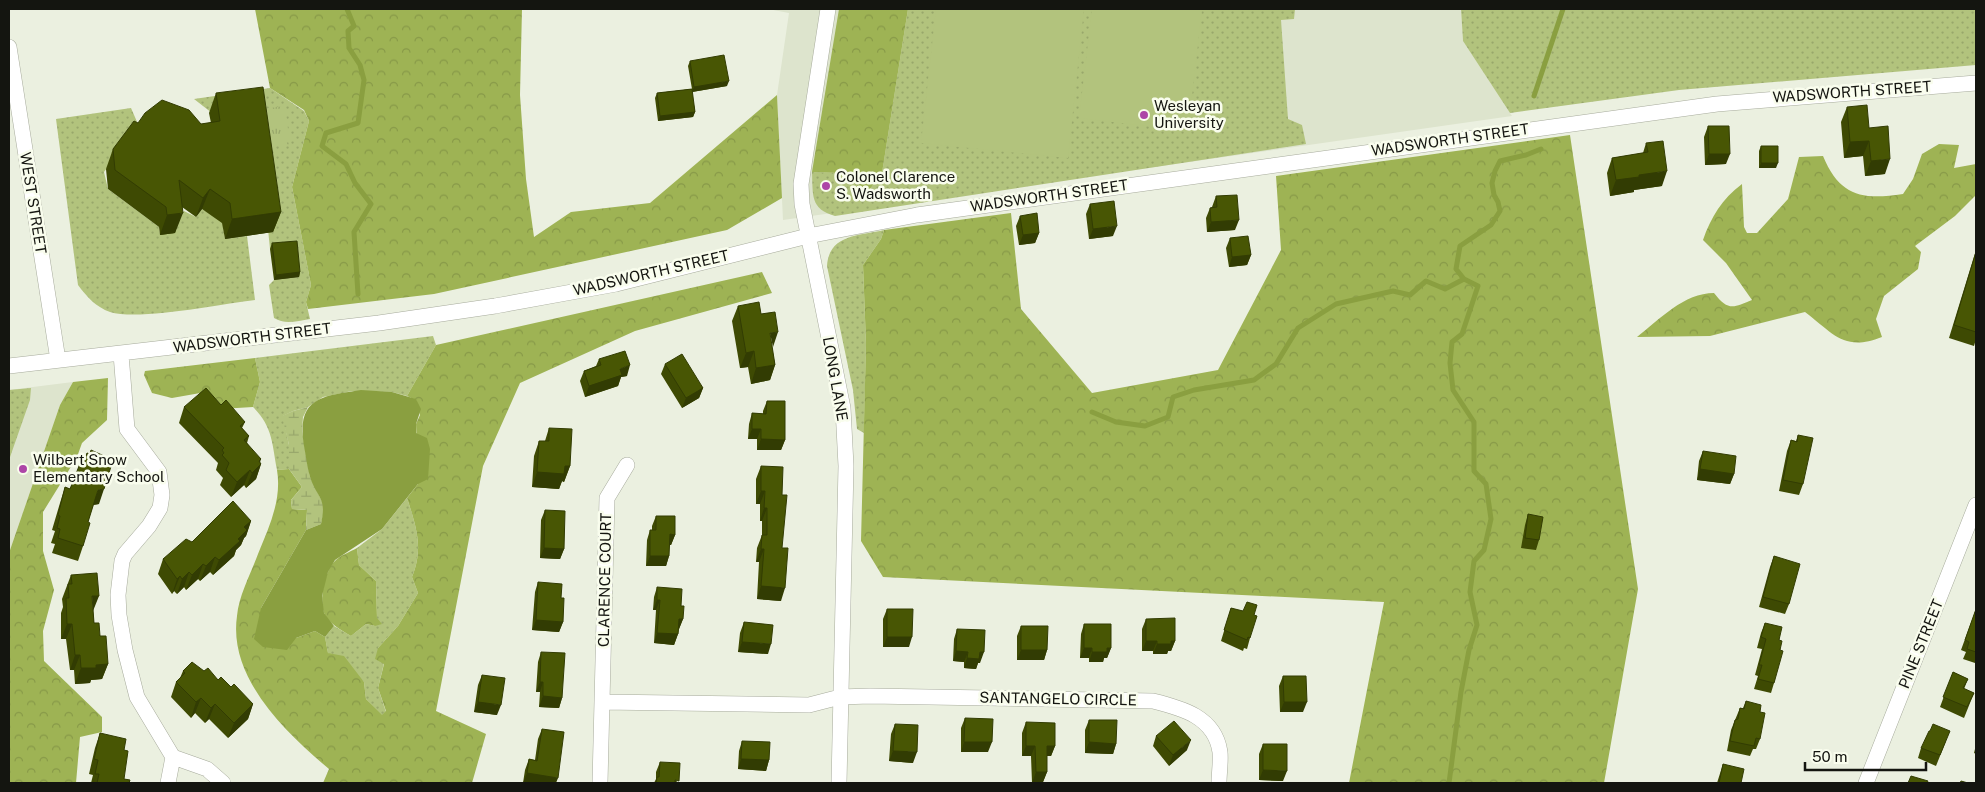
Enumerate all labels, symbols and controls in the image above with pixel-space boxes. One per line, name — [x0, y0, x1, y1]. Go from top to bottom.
street label: WADSWORTH STREET — [1772, 77, 1932, 106]
place label: Wesleyan University — [1154, 97, 1224, 131]
marker: Wesleyan University — [1138, 109, 1150, 121]
street label: WADSWORTH STREET — [1370, 120, 1530, 159]
street label: WEST STREET — [17, 151, 50, 255]
place label: Colonel Clarence S. Wadsworth — [836, 168, 955, 202]
street label: WADSWORTH STREET — [969, 176, 1129, 215]
marker: Colonel Clarence S. Wadsworth — [820, 180, 832, 192]
street label: WADSWORTH STREET — [571, 246, 730, 299]
street label: WADSWORTH STREET — [172, 319, 332, 356]
street label: LONG LANE — [820, 335, 851, 422]
place label: Wilbert Snow Elementary School — [33, 451, 165, 485]
marker: Wilbert Snow Elementary School — [17, 463, 29, 475]
street label: CLARENCE COURT — [595, 512, 614, 647]
street label: PINE STREET — [1895, 597, 1946, 691]
street label: SANTANGELO CIRCLE — [979, 689, 1137, 708]
scale bar — [1805, 740, 1926, 772]
text: 50 m — [1812, 748, 1847, 765]

